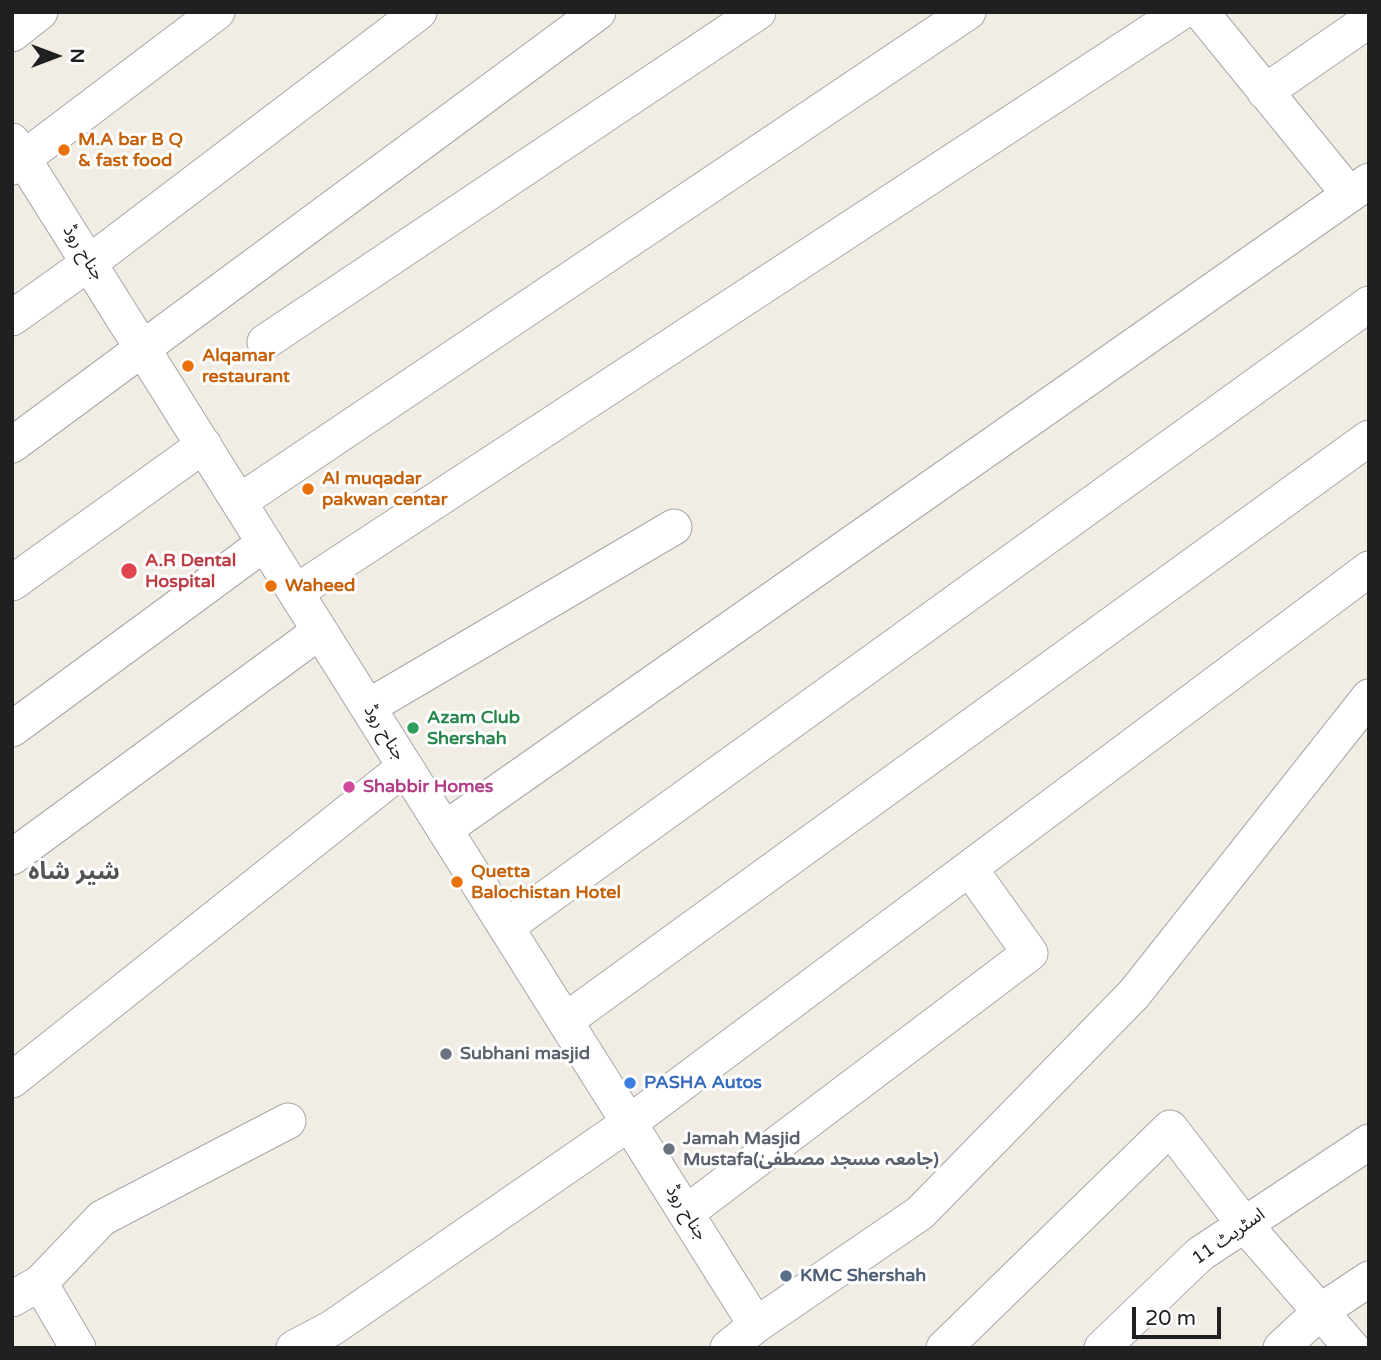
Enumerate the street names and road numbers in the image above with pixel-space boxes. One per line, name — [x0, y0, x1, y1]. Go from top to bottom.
street label: جناح روڈ — [58, 221, 108, 285]
street label: جناح روڈ — [359, 701, 409, 765]
street label: جناح روڈ — [661, 1181, 711, 1245]
street label: اسٹریٹ 11 — [1188, 1204, 1270, 1270]

